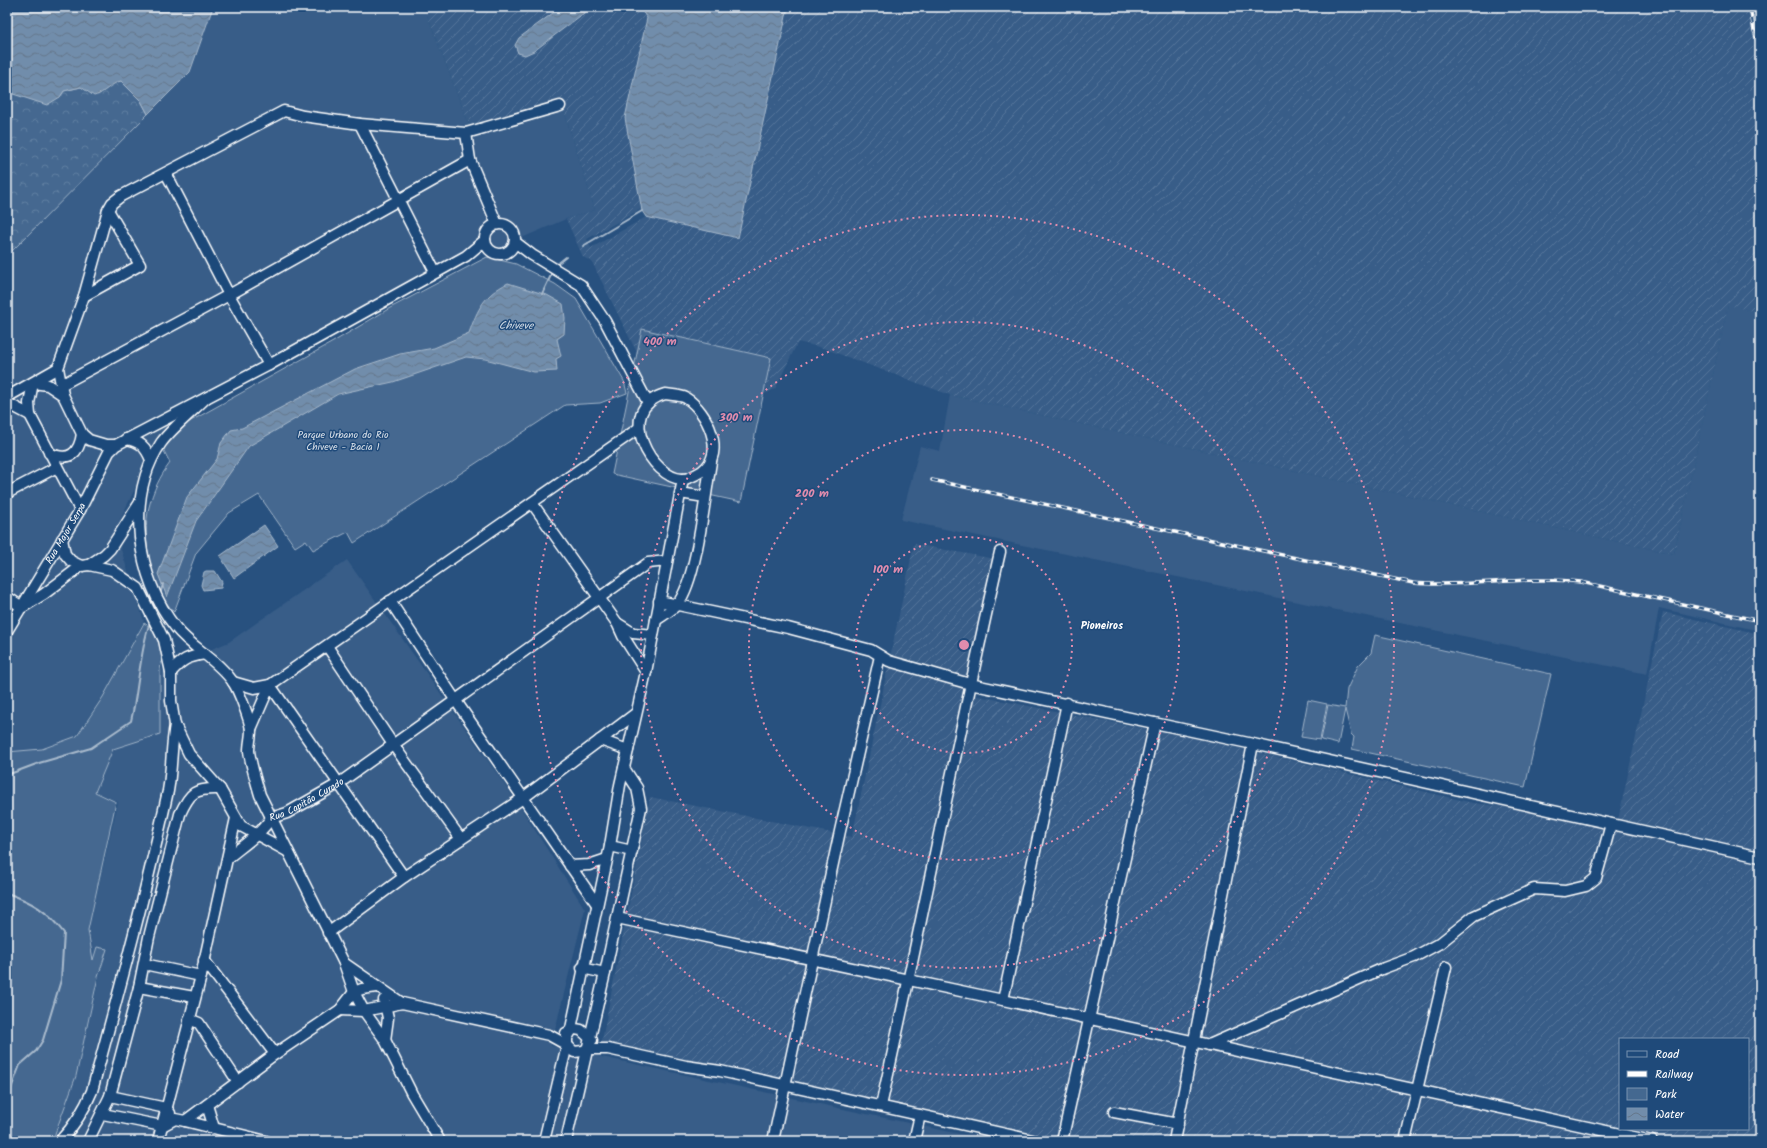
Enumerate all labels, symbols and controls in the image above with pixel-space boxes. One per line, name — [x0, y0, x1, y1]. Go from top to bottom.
water label: Chiveve — [499, 317, 534, 335]
text: 400 m — [643, 332, 677, 351]
text: 300 m — [718, 408, 753, 427]
park label: Parque Urbano do Rio Chiveve - Bacia 1 — [298, 427, 389, 455]
text: 200 m — [795, 484, 829, 503]
street label: Rua Major Serpa — [41, 500, 90, 567]
text: 100 m — [873, 560, 903, 579]
district label: Pioneiros — [1081, 617, 1124, 635]
centre of rings — [957, 638, 971, 652]
street label: Rua Capitão Curado — [267, 774, 348, 826]
legend — [1619, 1038, 1749, 1130]
text: Road — [1655, 1045, 1680, 1064]
text: Railway — [1655, 1065, 1693, 1084]
text: Park — [1655, 1085, 1677, 1104]
text: Water — [1655, 1105, 1685, 1124]

